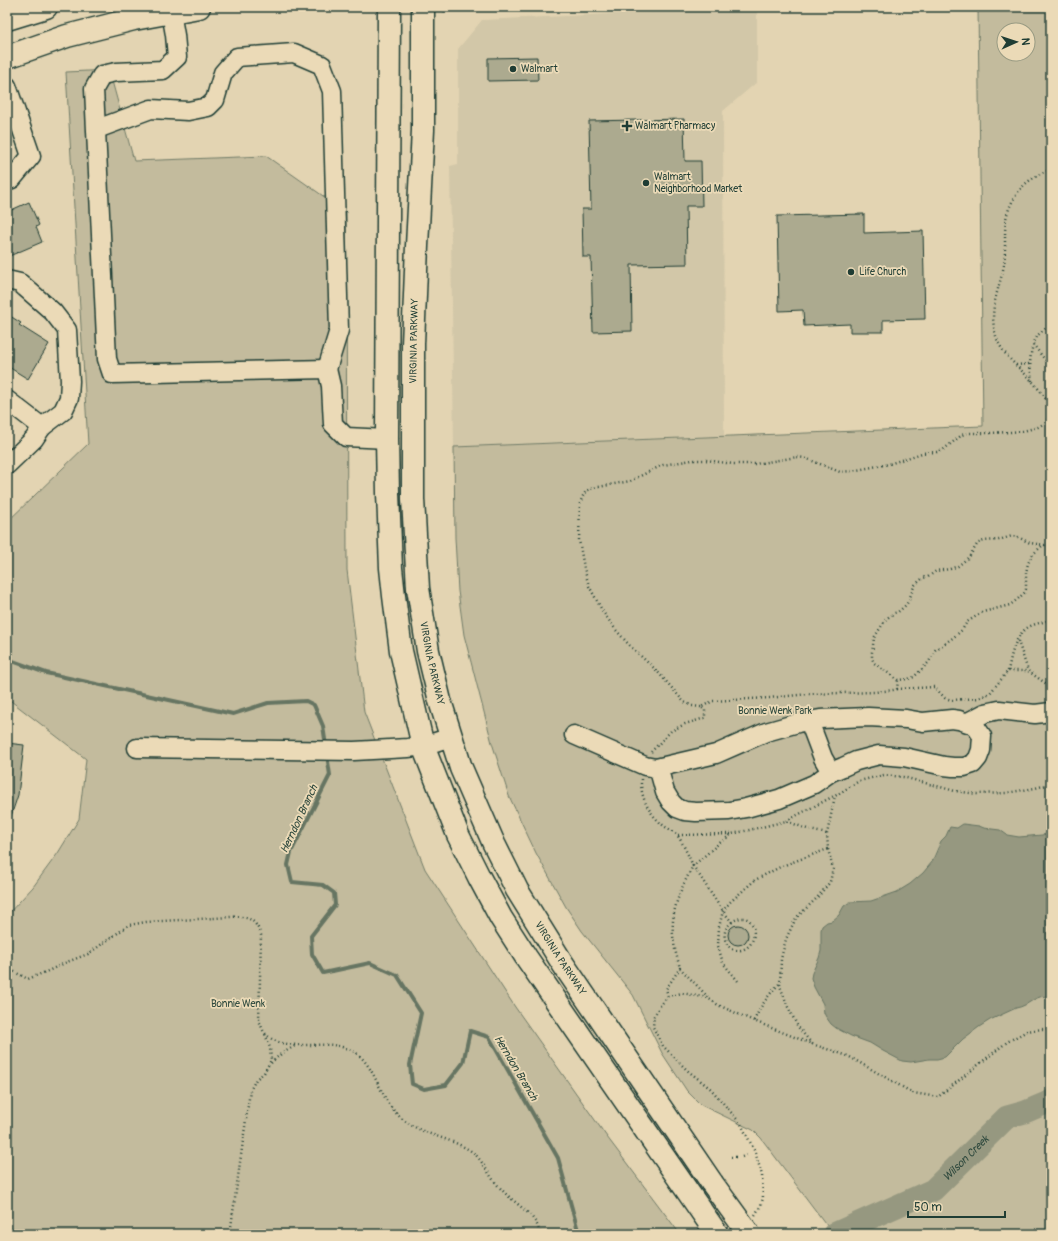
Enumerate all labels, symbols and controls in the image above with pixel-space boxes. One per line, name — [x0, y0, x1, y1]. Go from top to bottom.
north arrow — [996, 22, 1036, 62]
text: N — [1019, 37, 1032, 46]
place label: Walmart — [521, 63, 559, 75]
marker: Walmart — [508, 64, 518, 74]
place label: Walmart Pharmacy — [635, 120, 716, 132]
marker: Walmart Pharmacy — [622, 121, 632, 131]
place label: Walmart Neighborhood Market — [654, 171, 743, 195]
marker: Walmart Neighborhood Market — [641, 178, 651, 188]
place label: Life Church — [859, 266, 907, 278]
marker: Life Church — [846, 267, 856, 277]
street label: VIRGINIA PARKWAY — [407, 298, 421, 384]
street label: VIRGINIA PARKWAY — [417, 621, 447, 707]
park label: Bonnie Wenk Park — [738, 705, 813, 717]
water label: Herndon Branch — [278, 782, 321, 855]
street label: VIRGINIA PARKWAY — [532, 919, 589, 998]
park label: Bonnie Wenk — [211, 998, 266, 1010]
water label: Herndon Branch — [491, 1033, 541, 1104]
water label: Wilson Creek — [940, 1131, 992, 1183]
scale bar — [908, 1193, 1005, 1219]
text: 50 m — [914, 1200, 942, 1215]

